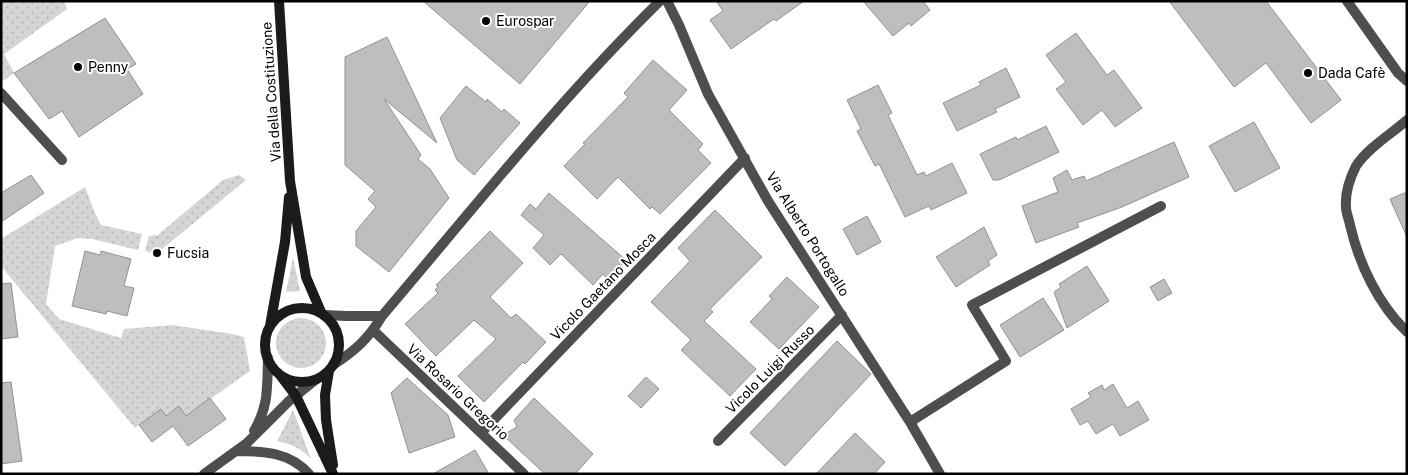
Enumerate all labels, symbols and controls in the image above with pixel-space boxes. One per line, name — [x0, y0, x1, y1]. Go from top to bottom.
place label: Eurospar — [496, 13, 555, 29]
marker: Eurospar — [480, 15, 492, 27]
street label: Via della Costituzione — [258, 21, 284, 163]
place label: Penny — [88, 59, 129, 75]
marker: Penny — [72, 61, 84, 73]
place label: Dada Cafè — [1318, 65, 1385, 81]
marker: Dada Cafè — [1302, 67, 1314, 79]
street label: Via Alberto Portogallo — [763, 169, 853, 299]
street label: Vicolo Gaetano Mosca — [547, 229, 659, 343]
place label: Fucsia — [167, 245, 209, 261]
marker: Fucsia — [151, 247, 163, 259]
street label: Vicolo Luigi Russo — [722, 321, 818, 417]
street label: Via Rosario Gregorio — [404, 341, 512, 443]

